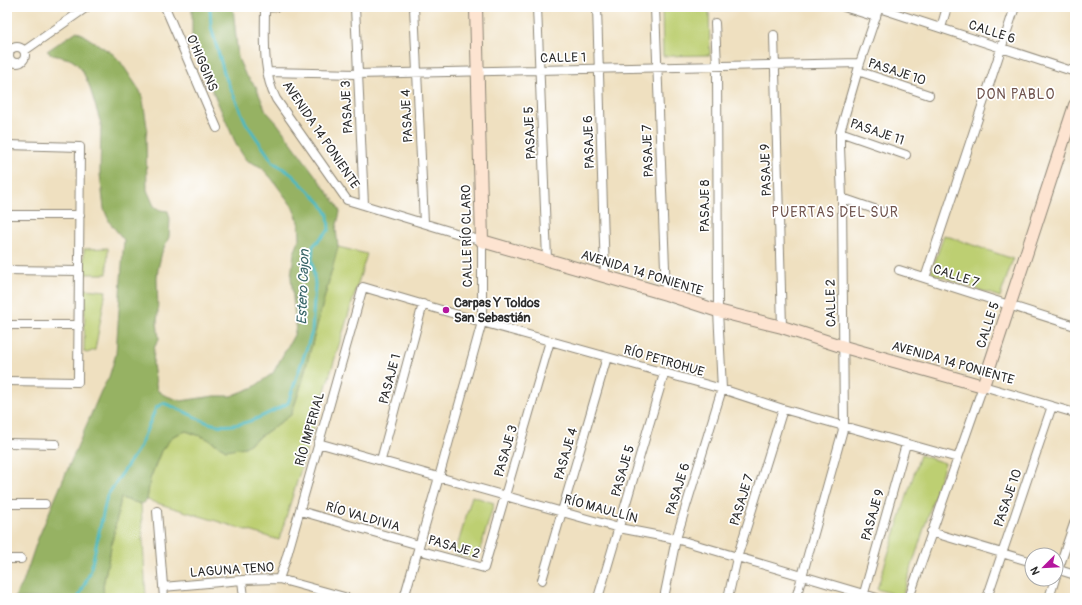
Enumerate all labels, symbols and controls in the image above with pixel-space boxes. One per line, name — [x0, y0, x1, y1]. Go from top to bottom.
street label: CALLE 6 — [967, 17, 1017, 47]
street label: O'HIGGINS — [183, 32, 221, 94]
street label: CALLE 1 — [540, 50, 586, 66]
street label: PASAJE 10 — [866, 55, 928, 89]
street label: AVENIDA 14 PONIENTE — [279, 78, 363, 192]
street label: PASAJE 3 — [338, 80, 356, 134]
district label: DON PABLO — [977, 86, 1055, 103]
street label: PASAJE 4 — [398, 88, 416, 143]
street label: PASAJE 5 — [521, 106, 539, 160]
street label: PASAJE 6 — [580, 115, 598, 169]
street label: PASAJE 11 — [848, 115, 906, 149]
street label: PASAJE 7 — [639, 124, 657, 178]
street label: PASAJE 9 — [757, 143, 775, 197]
street label: PASAJE 8 — [697, 179, 713, 232]
street label: CALLE RÍO CLARO — [458, 185, 476, 287]
district label: PUERTAS DEL SUR — [771, 204, 899, 221]
street label: AVENIDA 14 PONIENTE — [579, 247, 705, 299]
water label: Estero Cajon — [293, 248, 313, 325]
street label: CALLE 7 — [931, 261, 981, 291]
street label: CALLE 2 — [823, 279, 839, 327]
place label: Carpas Y Toldos San Sebastián — [454, 295, 540, 326]
street label: CALLE 5 — [973, 300, 1003, 350]
marker: Carpas Y Toldos San Sebastián — [441, 305, 451, 315]
street label: AVENIDA 14 PONIENTE — [890, 338, 1016, 388]
street label: RÍO PETROHUE — [622, 342, 706, 380]
street label: PASAJE 1 — [376, 352, 404, 406]
street label: RÍO IMPERIAL — [292, 390, 328, 468]
street label: PASAJE 3 — [491, 423, 521, 479]
street label: PASAJE 4 — [551, 426, 581, 482]
street label: PASAJE 5 — [608, 443, 638, 499]
street label: PASAJE 6 — [663, 461, 693, 517]
street label: PASAJE 10 — [991, 467, 1025, 529]
street label: PASAJE 7 — [727, 472, 757, 528]
street label: PASAJE 9 — [858, 487, 888, 543]
street label: RÍO MAULLÍN — [562, 491, 640, 527]
street label: RÍO VALDIVIA — [324, 499, 403, 535]
street label: PASAJE 2 — [426, 532, 482, 562]
north arrow — [1024, 547, 1064, 587]
street label: LAGUNA TENO — [189, 559, 275, 581]
text: N — [1028, 564, 1043, 577]

